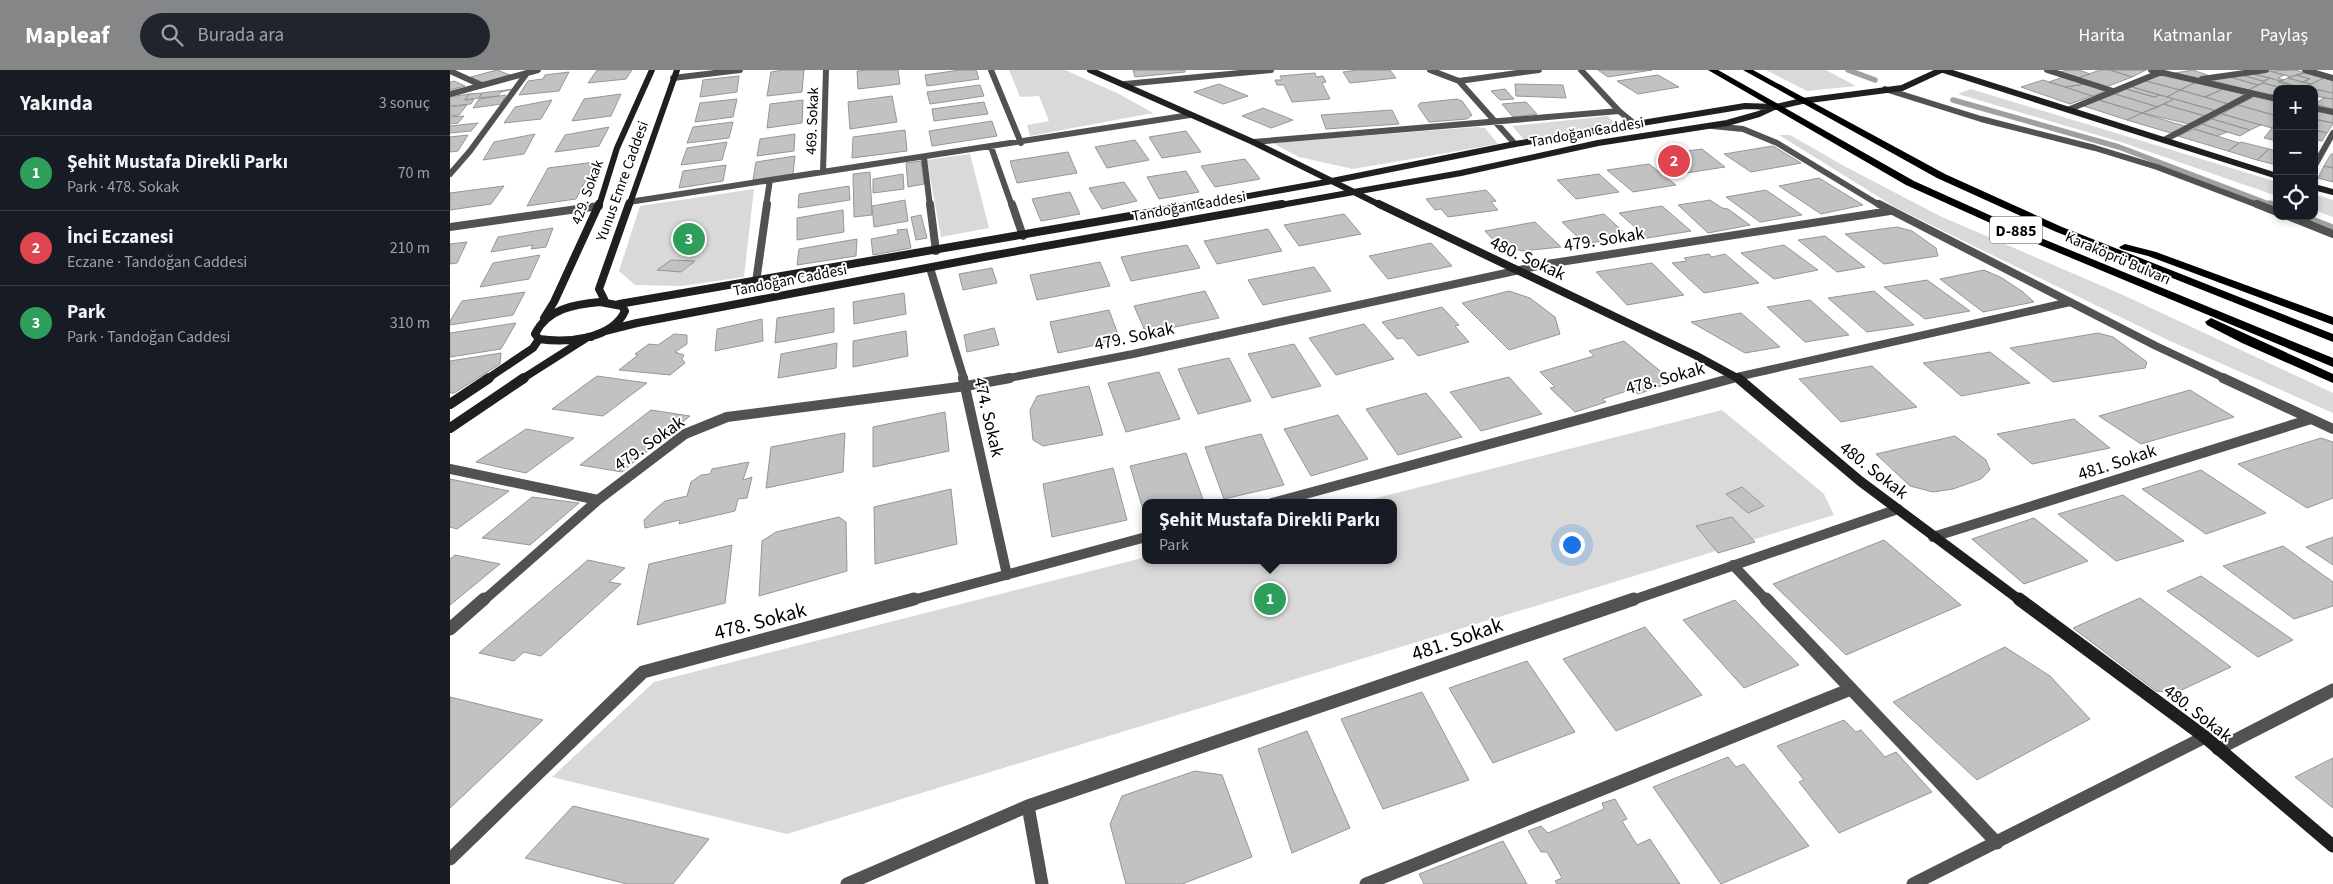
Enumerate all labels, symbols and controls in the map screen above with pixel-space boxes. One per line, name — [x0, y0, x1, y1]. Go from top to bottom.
search box — [140, 13, 490, 58]
text: Mapleaf — [25, 18, 110, 53]
icon: search — [158, 21, 186, 49]
text: Burada ara — [198, 22, 284, 49]
text: Harita — [2079, 23, 2125, 48]
text: Katmanlar — [2153, 23, 2232, 48]
text: Paylaş — [2260, 23, 2308, 48]
map controls — [2273, 85, 2318, 220]
button: + — [2273, 85, 2318, 130]
street label: 469. Sokak — [801, 86, 824, 155]
text: Yakında — [20, 88, 93, 118]
text: 3 sonuç — [379, 92, 430, 114]
street label: Tandoğan Caddesi — [1528, 112, 1646, 153]
street label: Yunus Emre Caddesi — [591, 118, 654, 245]
button: − — [2273, 130, 2318, 175]
pin: 2 — [1658, 142, 1690, 180]
text: Şehit Mustafa Direkli Parkı — [67, 149, 288, 176]
street label: 429. Sokak — [566, 156, 609, 227]
text: 1 — [32, 162, 40, 184]
text: 70 m — [398, 162, 430, 184]
button: locate — [2273, 175, 2318, 220]
text: Park · 478. Sokak — [67, 176, 179, 198]
street label: Tandoğan Caddesi — [1130, 186, 1248, 227]
road number: D-885 — [1990, 216, 2042, 244]
pin: 3 — [673, 220, 705, 258]
street label: 479. Sokak — [1562, 221, 1646, 258]
text: İnci Eczanesi — [67, 224, 174, 251]
street label: Karaköprü Bulvarı — [2062, 227, 2174, 290]
street label: 480. Sokak — [1486, 230, 1570, 287]
text: 2 — [32, 237, 40, 259]
text: 210 m — [390, 237, 430, 259]
text: Eczane · Tandoğan Caddesi — [67, 251, 247, 273]
street label: Tandoğan Caddesi — [731, 259, 849, 302]
text: Park — [67, 299, 106, 326]
text: 3 — [32, 312, 40, 334]
text: 310 m — [390, 312, 430, 334]
street label: 479. Sokak — [1092, 316, 1176, 357]
text: Park · Tandoğan Caddesi — [67, 326, 230, 348]
street label: 478. Sokak — [1623, 356, 1708, 401]
street label: 474. Sokak — [967, 375, 1010, 459]
street label: 479. Sokak — [609, 410, 690, 477]
street label: 480. Sokak — [1834, 436, 1913, 505]
street label: 481. Sokak — [2075, 438, 2160, 487]
popup — [1142, 499, 1397, 564]
text: Şehit Mustafa Direkli Parkı — [1159, 507, 1380, 534]
your location — [1559, 532, 1585, 558]
text: Park — [1159, 534, 1189, 556]
pin: 1 — [1254, 580, 1286, 618]
street label: 478. Sokak — [710, 594, 810, 648]
street label: 481. Sokak — [1407, 609, 1507, 669]
street label: 480. Sokak — [2158, 679, 2237, 748]

